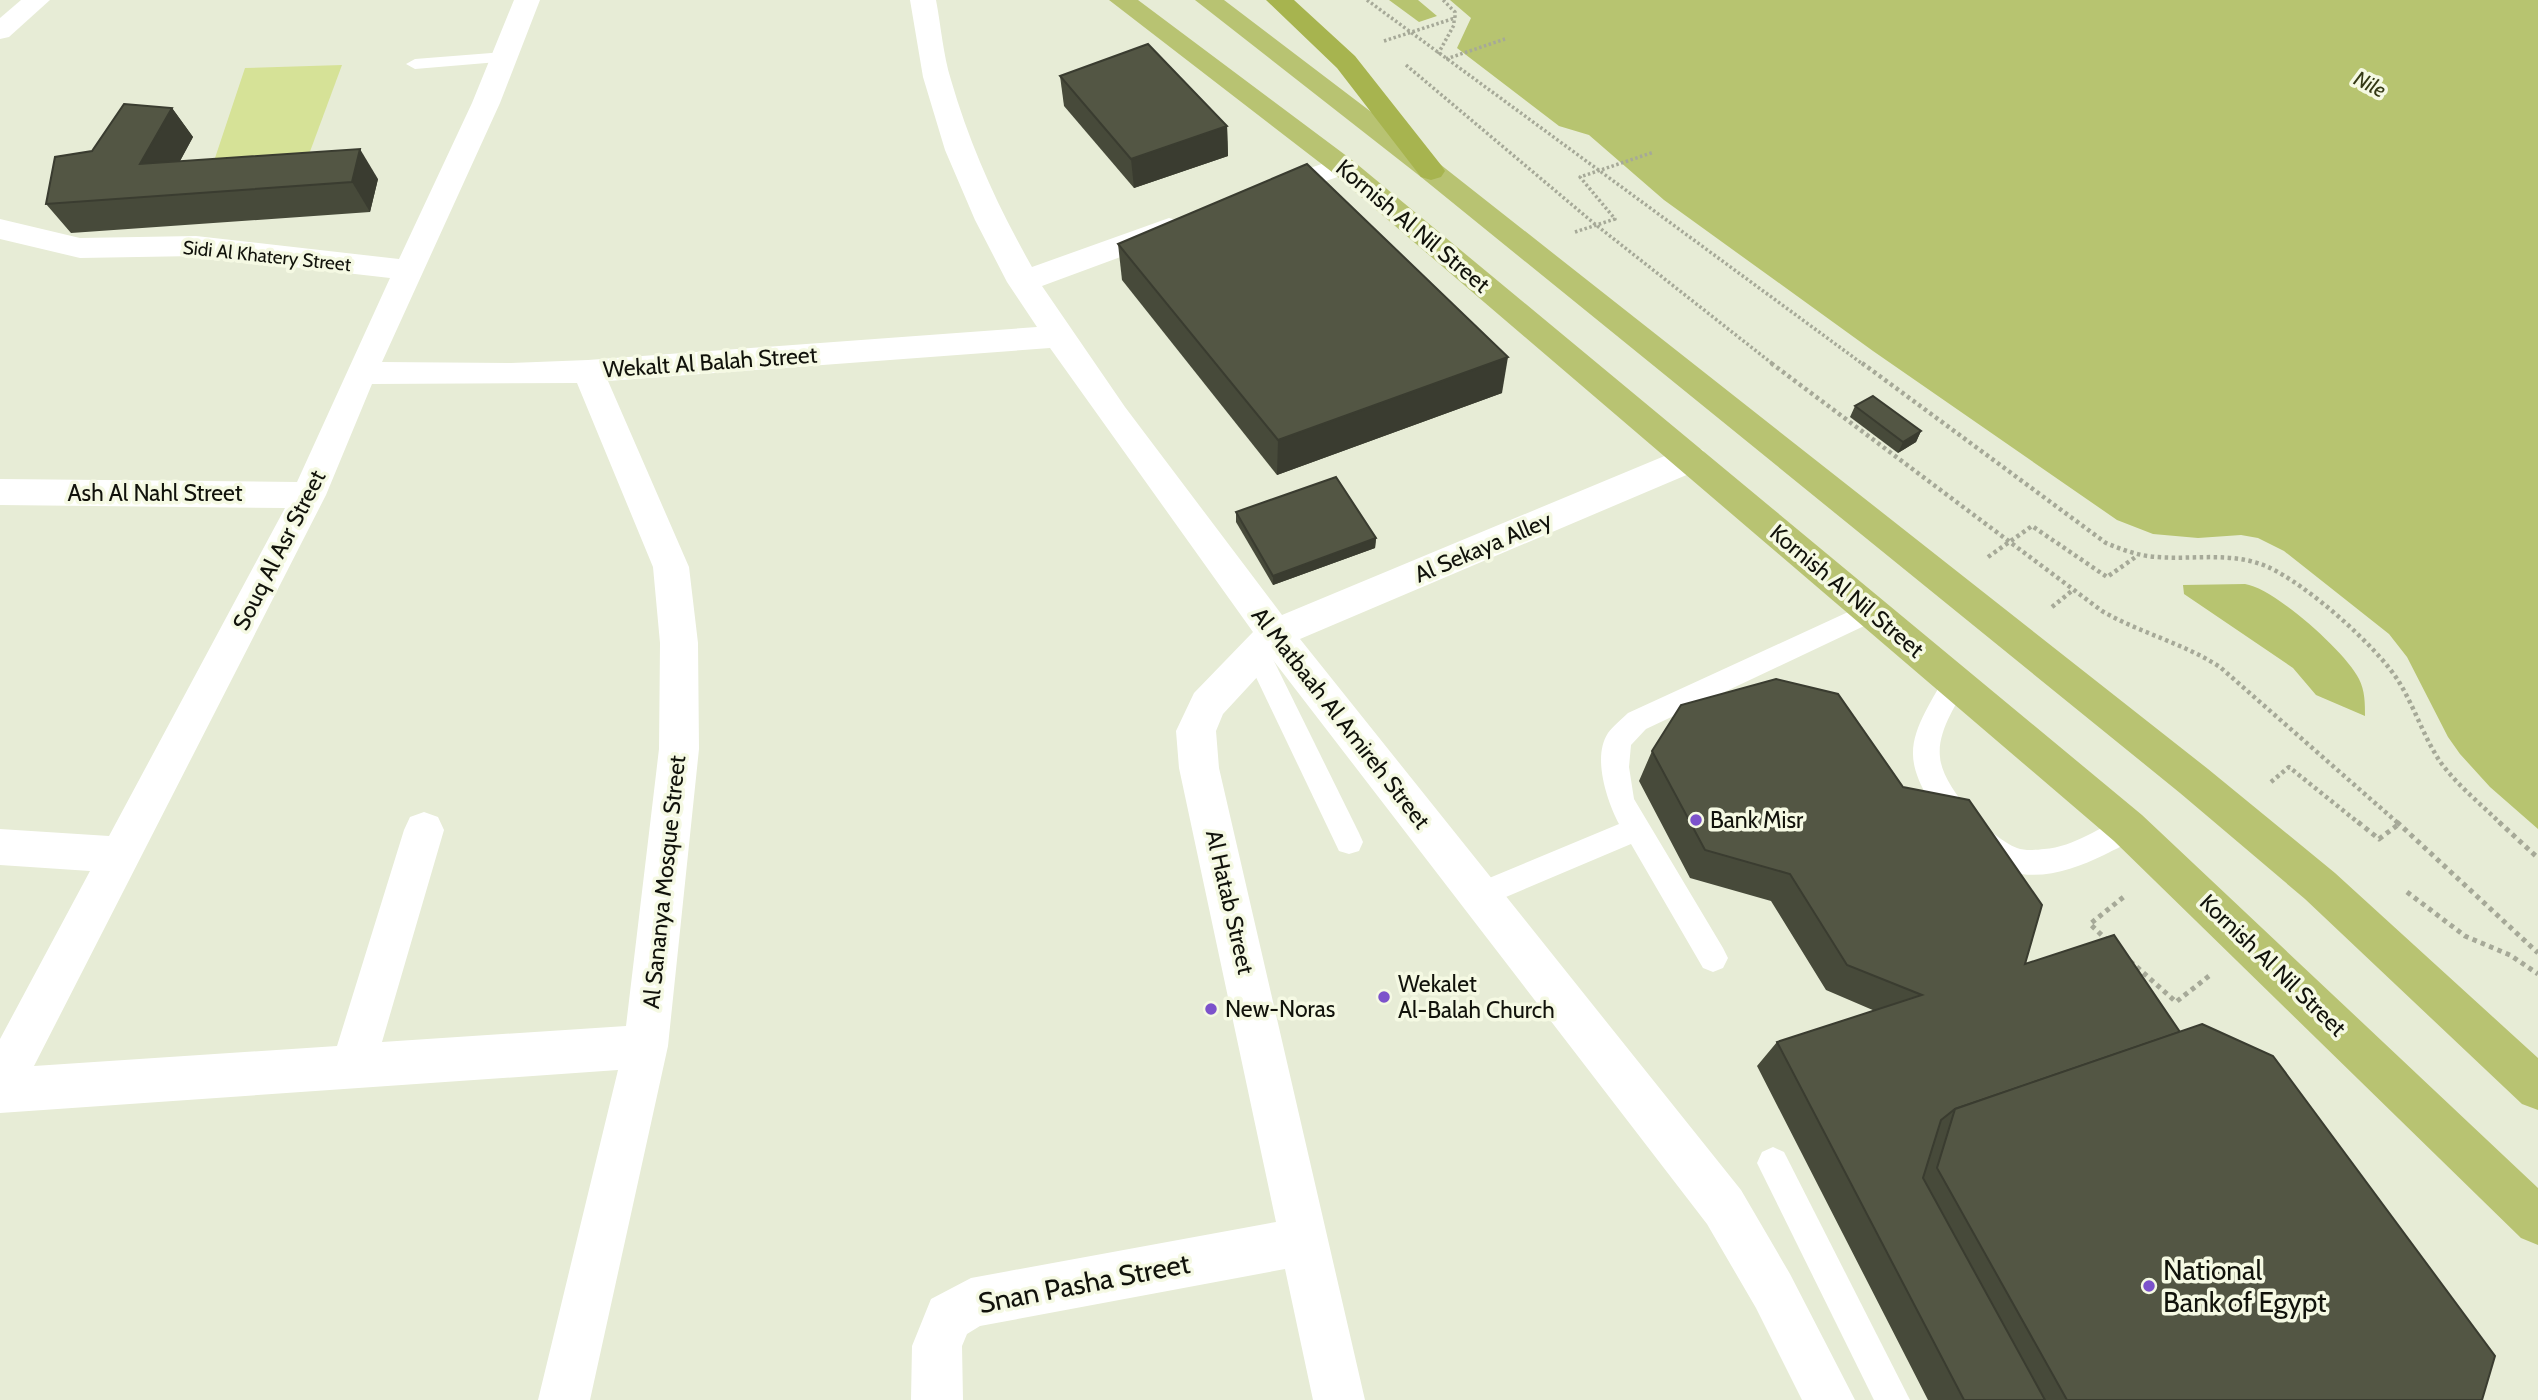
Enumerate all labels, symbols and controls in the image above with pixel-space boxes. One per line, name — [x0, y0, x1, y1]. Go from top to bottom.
water label: Nile — [2350, 66, 2390, 103]
street label: Kornish Al Nil Street — [1330, 153, 1496, 299]
street label: Sidi Al Khatery Street — [182, 236, 353, 276]
street label: Wekalt Al Balah Street — [602, 341, 818, 383]
street label: Souq Al Asr Street — [227, 465, 332, 635]
street label: Ash Al Nahl Street — [67, 479, 243, 507]
street label: Al Sekaya Alley — [1410, 505, 1556, 588]
street label: Kornish Al Nil Street — [1764, 518, 1930, 664]
street label: Al Matbaah Al Amireh Street — [1246, 602, 1436, 835]
street label: Al Sananya Mosque Street — [637, 754, 691, 1010]
place label: Bank Misr — [1710, 806, 1804, 834]
marker: Bank Misr — [1688, 812, 1704, 828]
street label: Al Hatab Street — [1200, 827, 1260, 977]
street label: Kornish Al Nil Street — [2194, 888, 2352, 1042]
place label: Wekalet Al-Balah Church — [1398, 970, 1555, 1024]
marker: Wekalet Al-Balah Church — [1376, 989, 1392, 1005]
place label: New-Noras — [1225, 995, 1335, 1023]
marker: New-Noras — [1203, 1001, 1219, 1017]
street label: Snan Pasha Street — [975, 1246, 1193, 1320]
place label: National Bank of Egypt — [2163, 1253, 2327, 1319]
marker: National Bank of Egypt — [2141, 1278, 2157, 1294]

